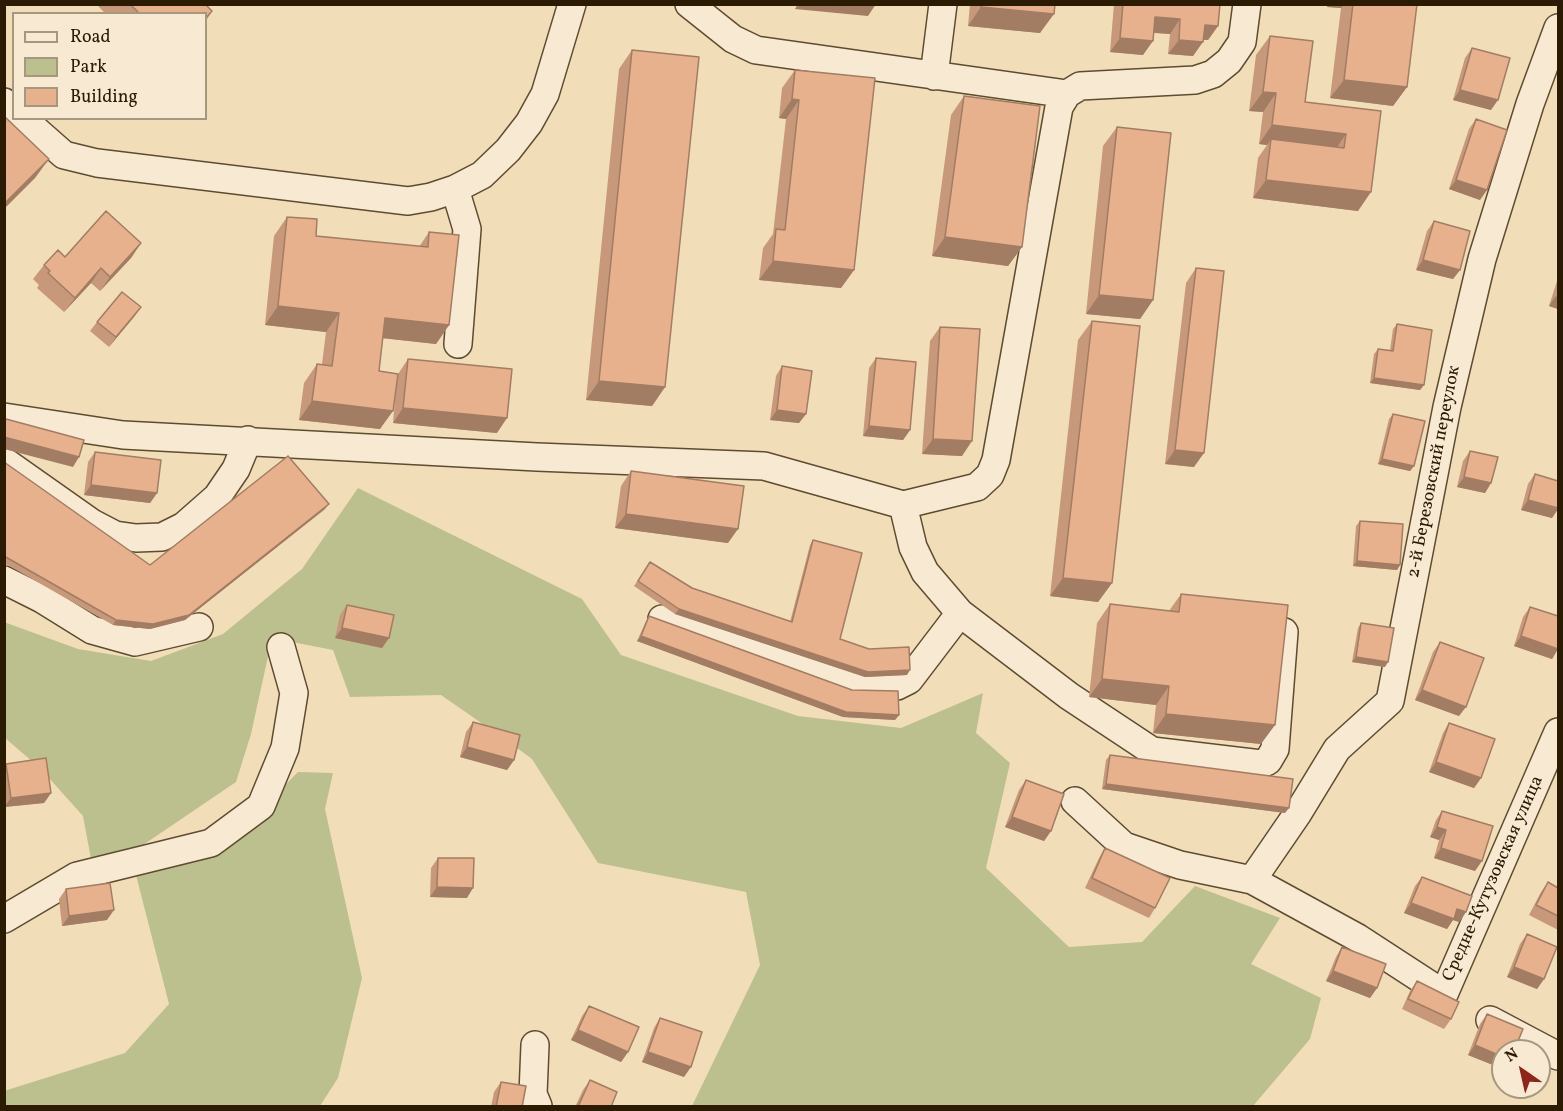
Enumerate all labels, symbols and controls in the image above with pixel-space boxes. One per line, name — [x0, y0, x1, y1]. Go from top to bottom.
legend — [12, 12, 207, 120]
text: Road — [70, 25, 111, 50]
text: Park — [70, 55, 107, 80]
text: Building — [70, 85, 138, 110]
street label: 2-й Березовский переулок — [1404, 364, 1466, 580]
street label: Средне-Кутузовская улица — [1439, 773, 1549, 985]
north arrow — [1491, 1039, 1551, 1099]
text: N — [1501, 1043, 1523, 1068]

